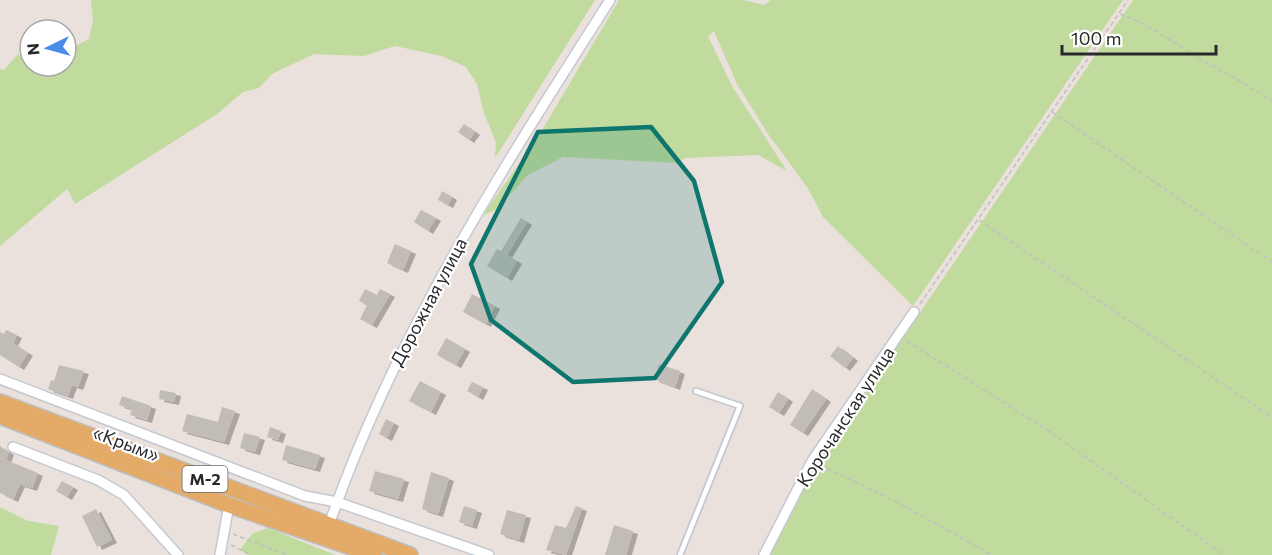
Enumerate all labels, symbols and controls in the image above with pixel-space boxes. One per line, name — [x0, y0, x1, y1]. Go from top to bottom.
north arrow — [18, 18, 78, 78]
scale bar — [1062, 18, 1216, 56]
text: 100 m — [1071, 27, 1121, 49]
text: N — [23, 43, 43, 56]
street label: Дорожная улица — [385, 234, 471, 369]
street label: Корочанская улица — [792, 342, 899, 491]
street label: «Крым» — [90, 420, 162, 466]
road number: М-2 — [182, 466, 228, 492]

